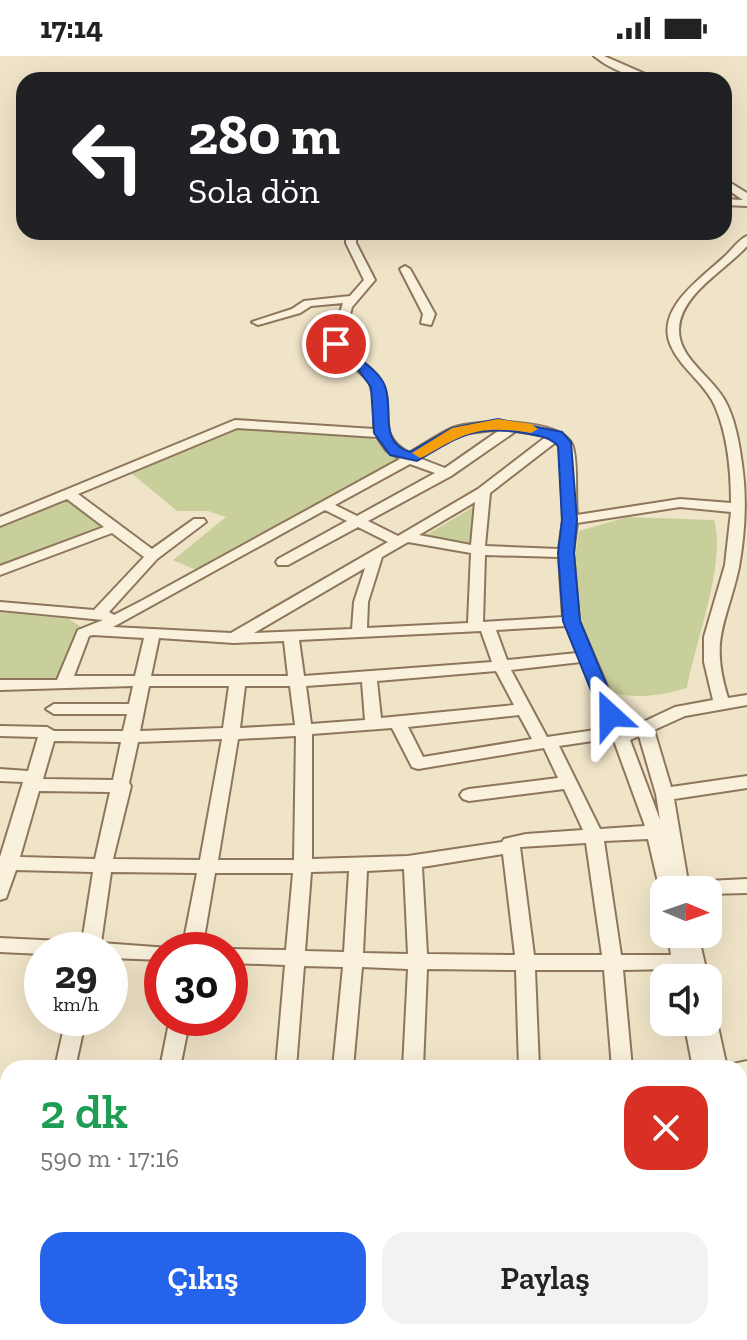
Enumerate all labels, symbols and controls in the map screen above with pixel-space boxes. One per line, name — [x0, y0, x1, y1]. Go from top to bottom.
text: 17:14 — [40, 10, 103, 46]
text: 280 m — [188, 101, 340, 168]
icon: left — [56, 104, 160, 208]
text: Sola dön — [188, 169, 320, 212]
pin — [302, 310, 370, 378]
icon: arrive — [314, 322, 358, 366]
position arrow — [568, 673, 652, 757]
north arrow — [650, 876, 722, 948]
map controls — [650, 876, 722, 1036]
speed limit sign: 30 — [144, 932, 248, 1036]
text: 29 — [55, 950, 97, 998]
button: sound — [650, 964, 722, 1036]
text: km/h — [53, 992, 99, 1016]
text: 2 dk — [40, 1083, 128, 1140]
button: close — [624, 1086, 708, 1170]
text: 590 m · 17:16 — [40, 1142, 179, 1174]
button: Çıkış — [40, 1232, 366, 1324]
button: Paylaş — [382, 1232, 708, 1324]

